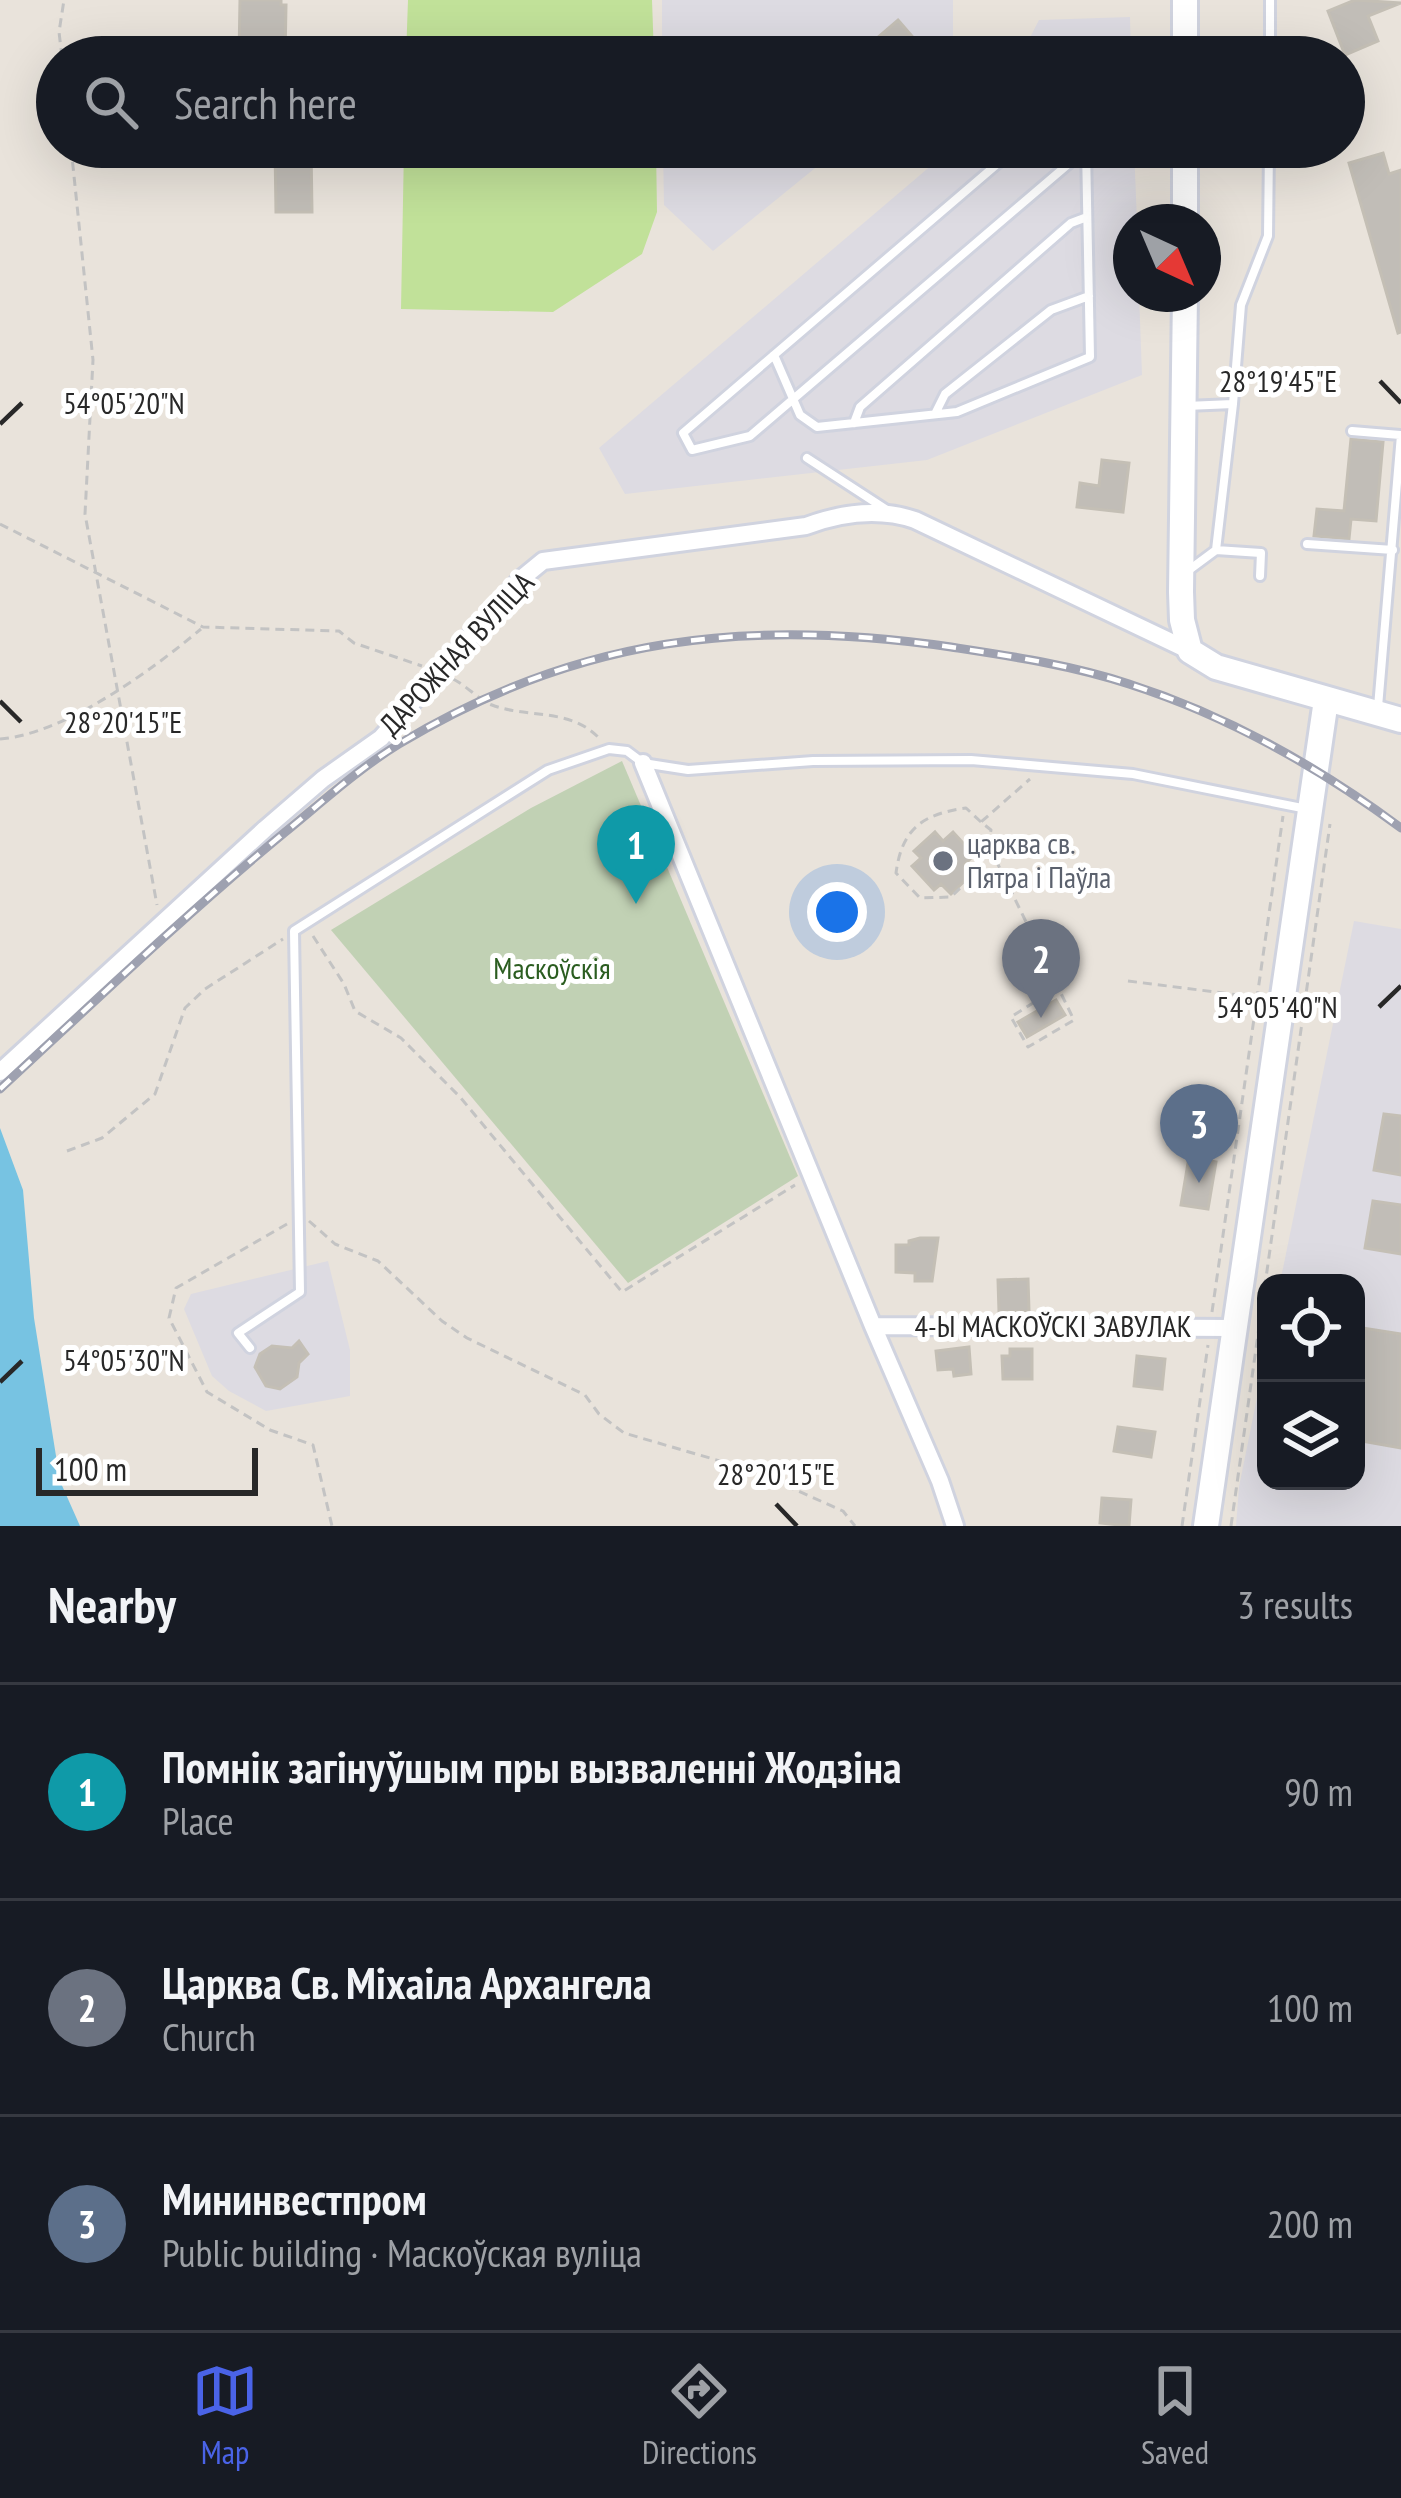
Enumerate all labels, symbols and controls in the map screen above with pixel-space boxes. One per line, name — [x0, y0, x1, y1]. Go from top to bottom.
search box — [36, 36, 1365, 168]
icon: search — [78, 69, 144, 135]
text: Search here — [174, 73, 357, 131]
north arrow — [1113, 204, 1221, 312]
text: 28°19'45"E — [1219, 361, 1337, 400]
text: 54°05'20"N — [63, 383, 185, 422]
street label: ДАРОЖНАЯ ВУЛІЦА — [370, 562, 542, 743]
text: 28°20'15"E — [64, 702, 182, 741]
pin: 1 — [597, 805, 675, 904]
place label: царква св. Пятра і Паўла — [967, 823, 1111, 896]
marker: царква св. Пятра і Паўла — [930, 848, 956, 874]
your location — [807, 882, 867, 942]
pin: 2 — [1002, 919, 1080, 1018]
park label: Маскоўскія — [493, 948, 611, 987]
text: 54°05'40"N — [1216, 987, 1338, 1026]
pin: 3 — [1160, 1084, 1238, 1183]
map controls — [1257, 1274, 1365, 1490]
button: locate — [1257, 1274, 1365, 1382]
street label: 4-Ы МАСКОЎСКІ ЗАВУЛАК — [914, 1306, 1192, 1345]
text: 54°05'30"N — [63, 1340, 185, 1379]
button: layers — [1257, 1382, 1365, 1490]
scale bar — [36, 1442, 258, 1495]
text: 100 m — [54, 1447, 127, 1490]
text: 28°20'15"E — [717, 1454, 835, 1493]
text: Nearby — [48, 1571, 176, 1637]
text: 3 results — [1237, 1579, 1353, 1630]
text: Помнік загінуўшым пры вызваленні Жодзіна — [162, 1737, 902, 1795]
text: 1 — [78, 1766, 96, 1817]
text: 90 m — [1284, 1766, 1353, 1817]
text: Place — [162, 1795, 234, 1846]
text: Царква Св. Міхаіла Архангела — [162, 1953, 652, 2011]
text: 2 — [78, 1982, 96, 2033]
text: 100 m — [1267, 1982, 1353, 2033]
text: Church — [162, 2011, 256, 2062]
text: Мининвестпром — [162, 2169, 427, 2227]
text: 3 — [78, 2198, 96, 2249]
text: 200 m — [1267, 2198, 1353, 2249]
text: Public building · Маскоўская вуліца — [162, 2227, 642, 2278]
tab: Map — [192, 2358, 258, 2473]
tab: Directions — [642, 2358, 757, 2473]
tab: Saved — [1141, 2358, 1209, 2473]

